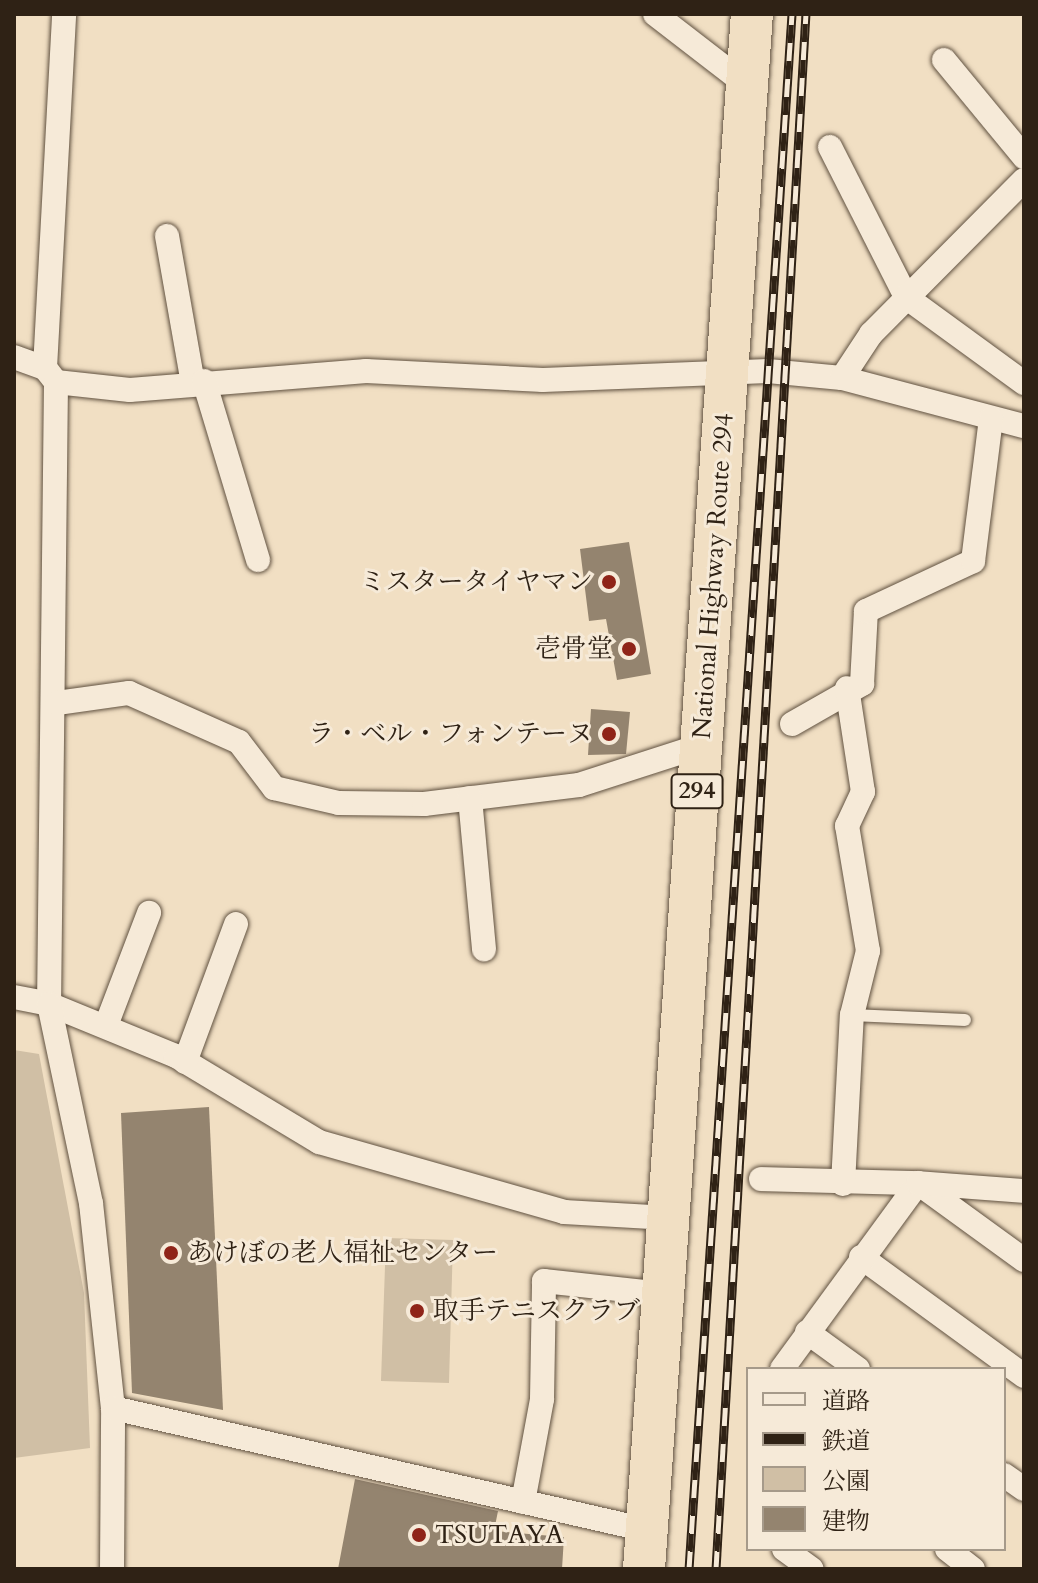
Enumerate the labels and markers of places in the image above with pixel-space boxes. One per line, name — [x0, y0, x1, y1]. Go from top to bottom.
place label: ミスタータイヤマン — [359, 566, 593, 598]
marker: ミスタータイヤマン — [600, 573, 618, 591]
place label: 壱骨堂 — [535, 633, 613, 665]
marker: 壱骨堂 — [620, 640, 638, 658]
place label: ラ・ベル・フォンテーヌ — [307, 718, 593, 750]
marker: ラ・ベル・フォンテーヌ — [600, 725, 618, 743]
place label: あけぼの老人福祉センター — [187, 1237, 499, 1269]
marker: あけぼの老人福祉センター — [162, 1244, 180, 1262]
place label: 取手テニスクラブ — [433, 1295, 641, 1327]
marker: 取手テニスクラブ — [408, 1302, 426, 1320]
place label: TSUTAYA — [435, 1519, 564, 1551]
marker: TSUTAYA — [410, 1526, 428, 1544]

